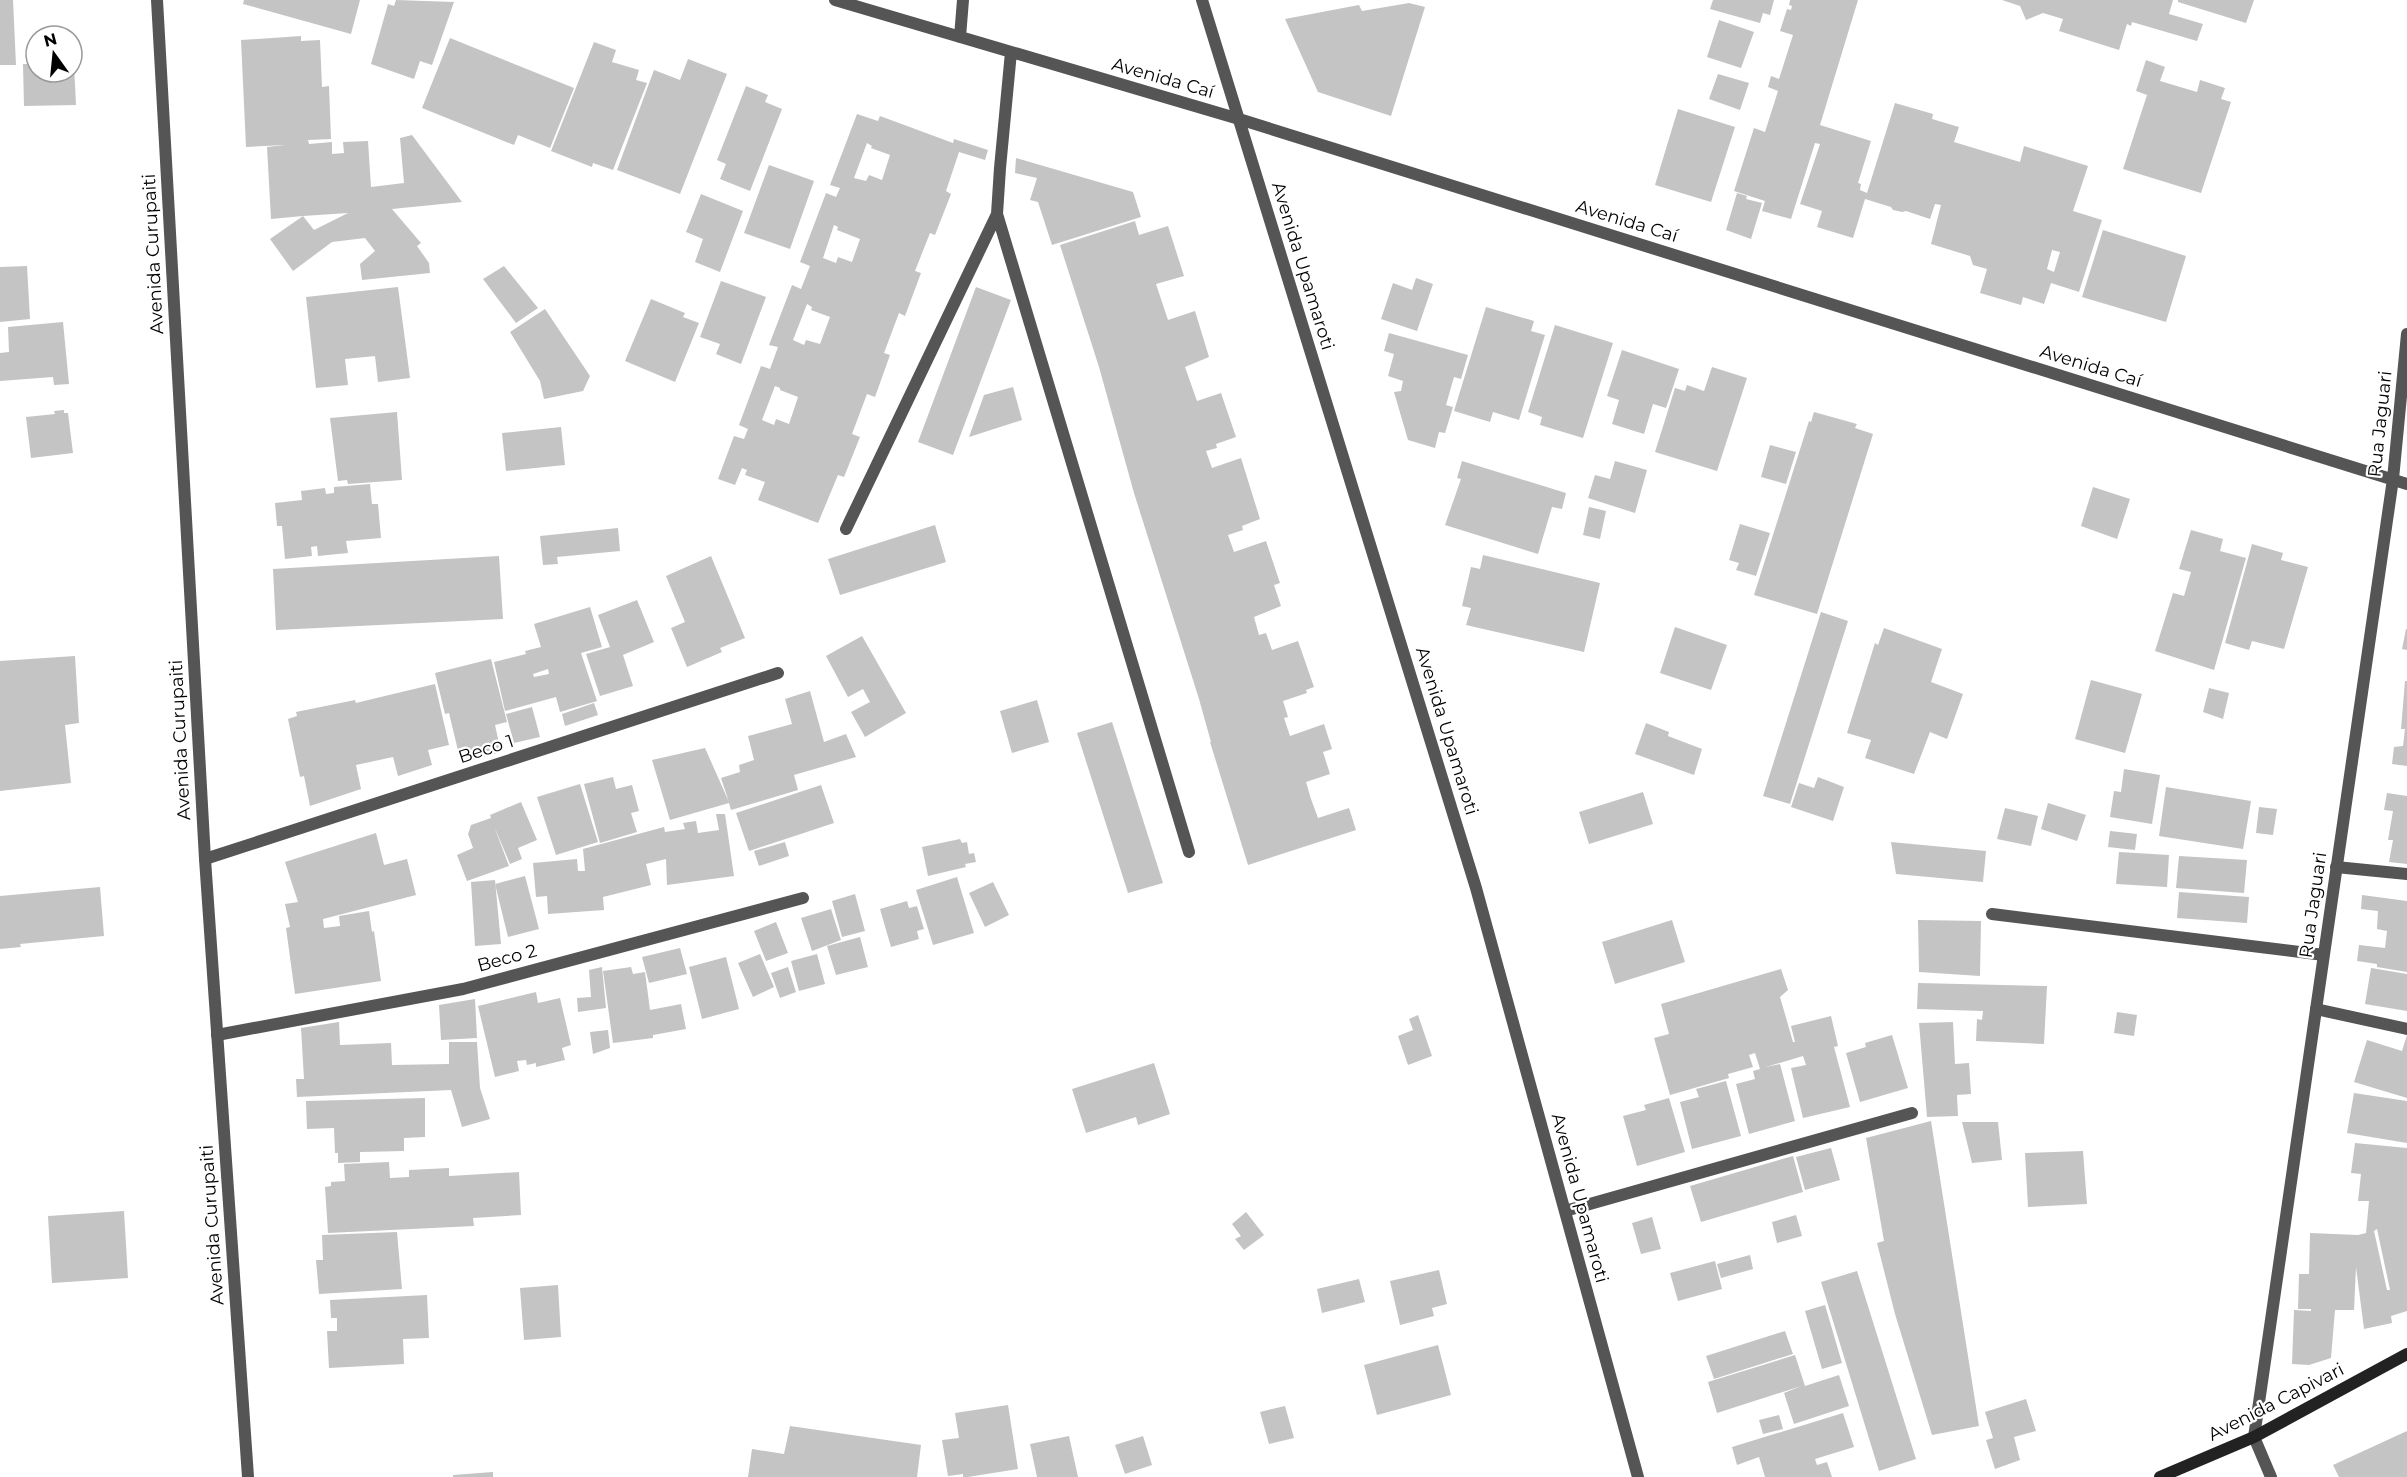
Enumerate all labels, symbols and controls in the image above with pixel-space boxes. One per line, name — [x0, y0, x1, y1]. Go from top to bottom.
north arrow — [24, 24, 84, 84]
text: N — [42, 29, 59, 51]
street label: Avenida Caí — [1109, 53, 1218, 103]
street label: Avenida Curupaiti — [138, 173, 168, 335]
street label: Avenida Upamaroti — [1267, 179, 1339, 353]
street label: Avenida Caí — [1573, 195, 1682, 247]
street label: Avenida Caí — [2037, 340, 2146, 392]
street label: Rua Jaguari — [2363, 370, 2397, 478]
street label: Avenida Upamaroti — [1411, 644, 1483, 818]
street label: Avenida Curupaiti — [165, 659, 195, 821]
street label: Beco 1 — [456, 730, 516, 768]
street label: Rua Jaguari — [2295, 850, 2331, 960]
street label: Beco 2 — [475, 940, 539, 976]
street label: Avenida Upamaroti — [1547, 1111, 1613, 1285]
street label: Avenida Curupaiti — [195, 1144, 229, 1306]
street label: Avenida Capivari — [2204, 1358, 2348, 1446]

